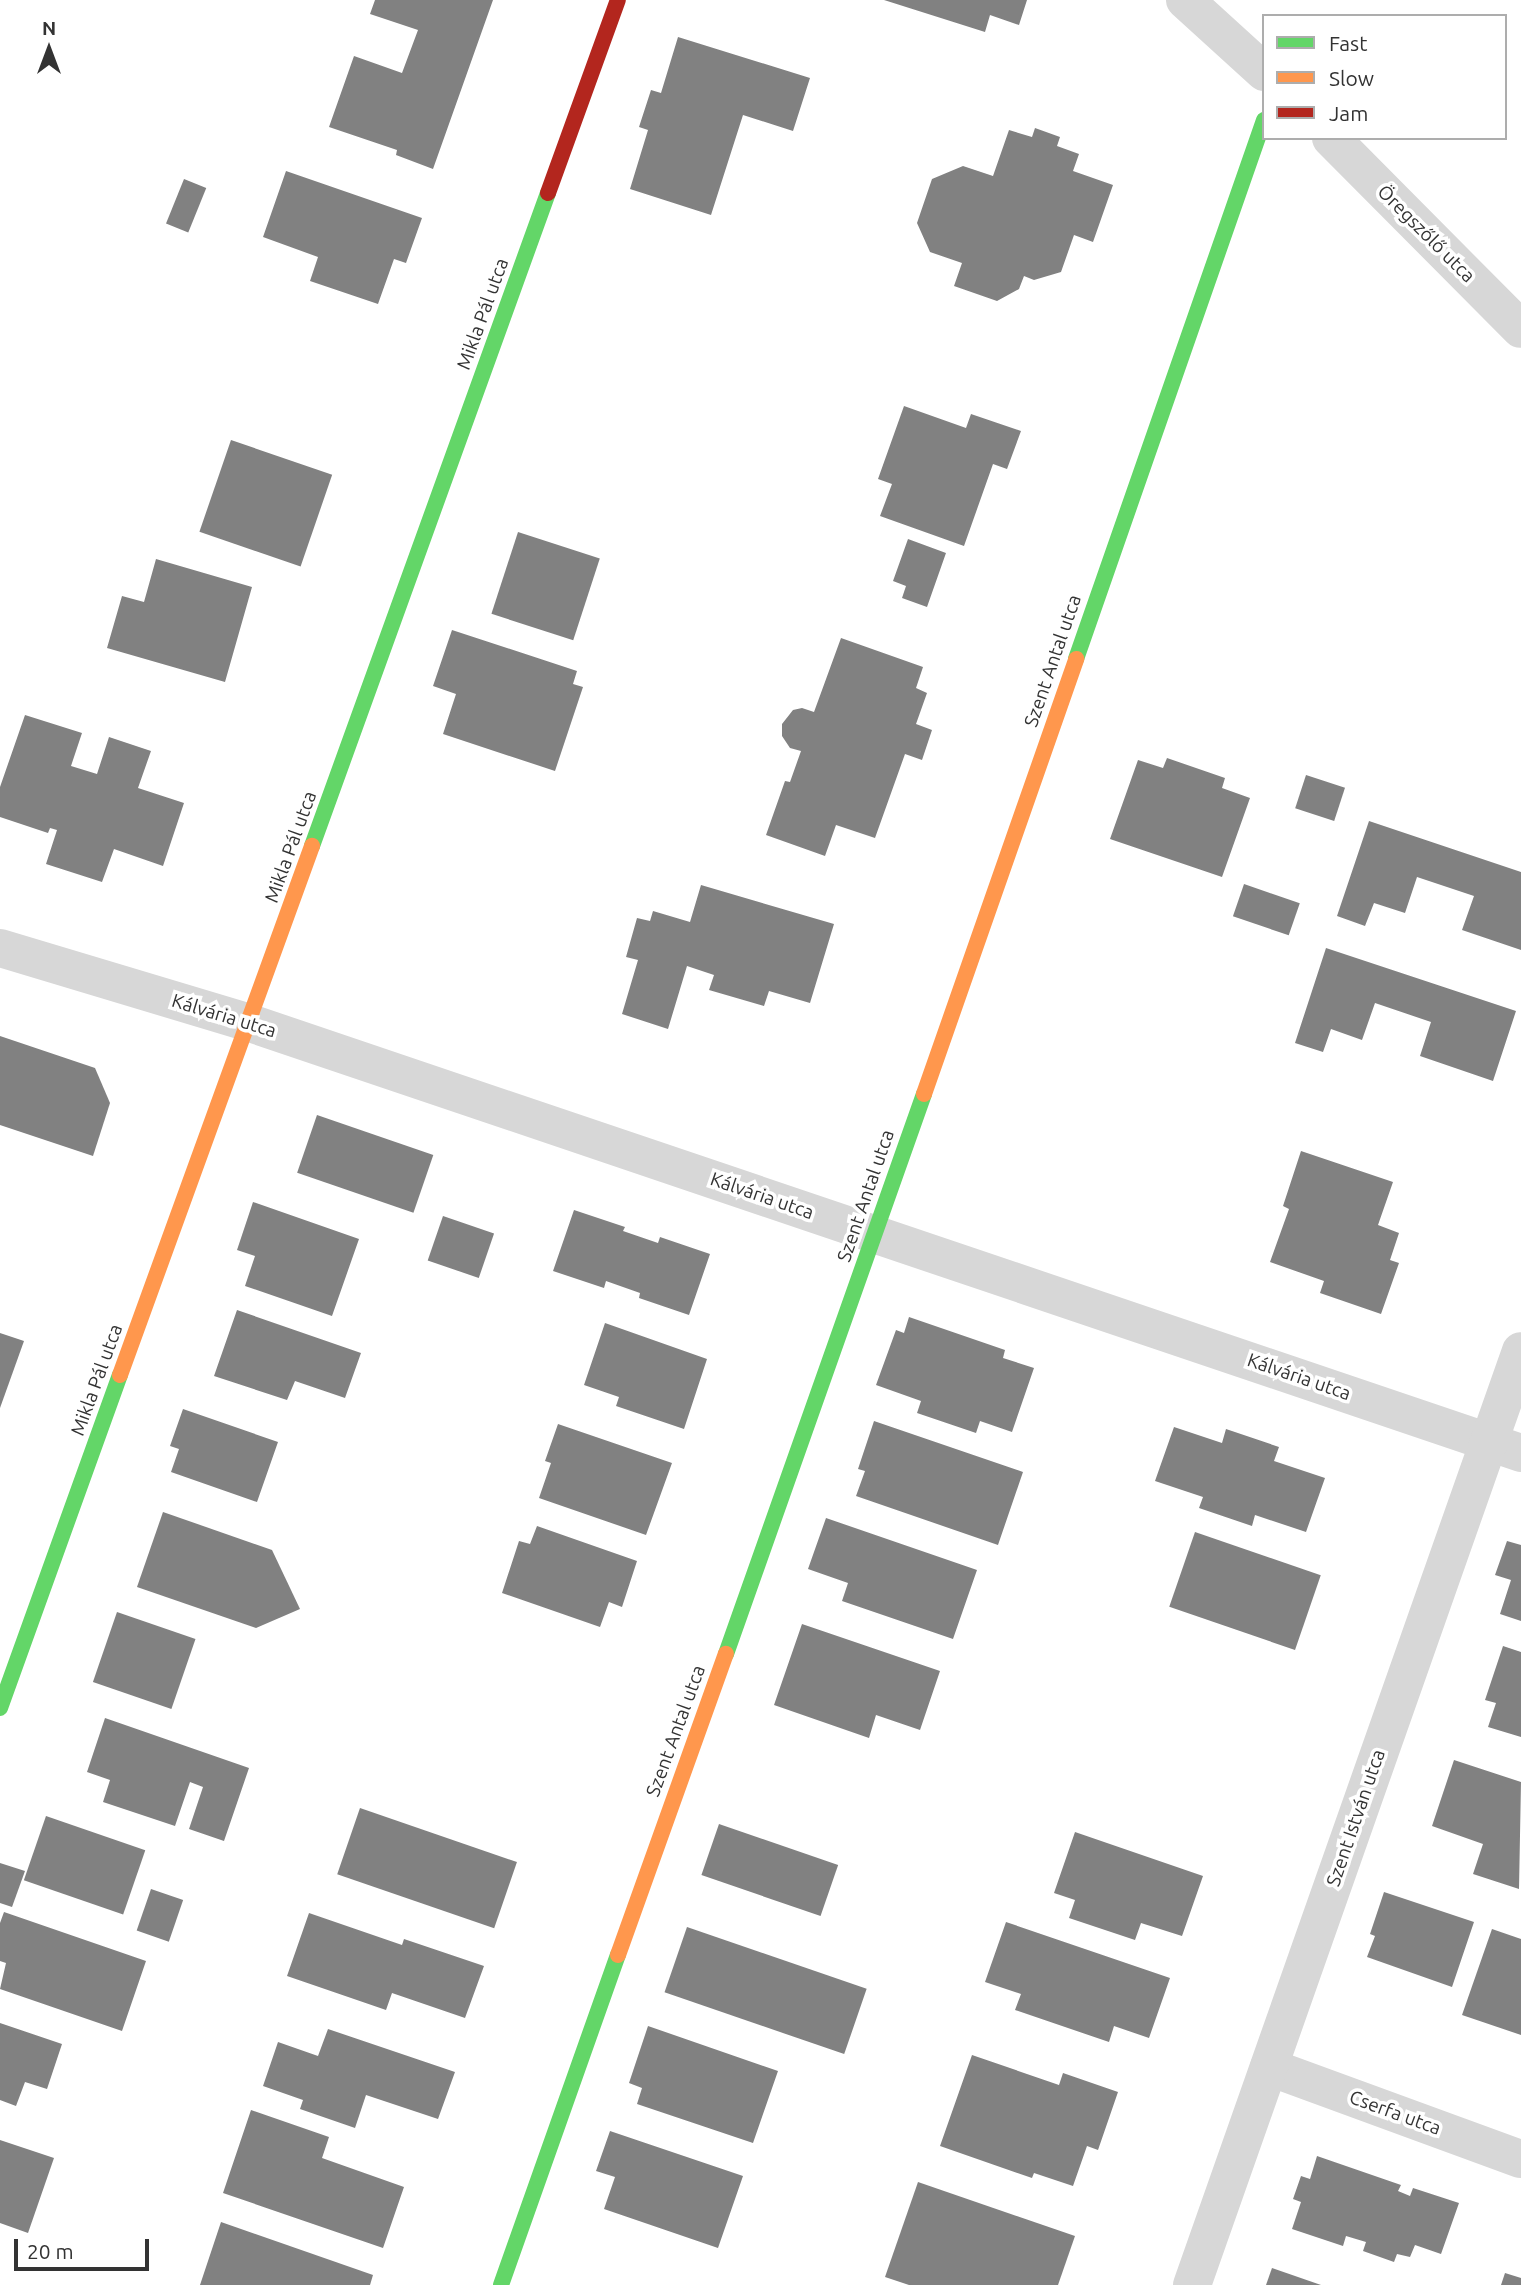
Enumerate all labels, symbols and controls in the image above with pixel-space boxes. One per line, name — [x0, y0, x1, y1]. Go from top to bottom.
north arrow — [14, 14, 84, 84]
legend — [1262, 14, 1507, 140]
text: N — [42, 17, 56, 39]
text: Fast — [1329, 31, 1367, 55]
text: Slow — [1329, 66, 1374, 90]
text: Jam — [1329, 101, 1368, 125]
street label: Öregszőlő utca — [1373, 181, 1479, 287]
street label: Mikla Pál utca — [452, 255, 514, 373]
street label: Szent Antal utca — [1020, 592, 1086, 730]
street label: Mikla Pál utca — [260, 788, 322, 906]
street label: Kálvária utca — [169, 989, 279, 1043]
street label: Szent Antal utca — [833, 1127, 899, 1265]
street label: Kálvária utca — [707, 1168, 817, 1224]
street label: Mikla Pál utca — [66, 1321, 128, 1439]
street label: Kálvária utca — [1244, 1349, 1354, 1405]
street label: Szent Antal utca — [642, 1662, 710, 1800]
street label: Szent István utca — [1322, 1747, 1390, 1889]
street label: Cserfa utca — [1346, 2086, 1444, 2140]
scale bar — [18, 2226, 152, 2270]
text: 20 m — [27, 2239, 74, 2263]

